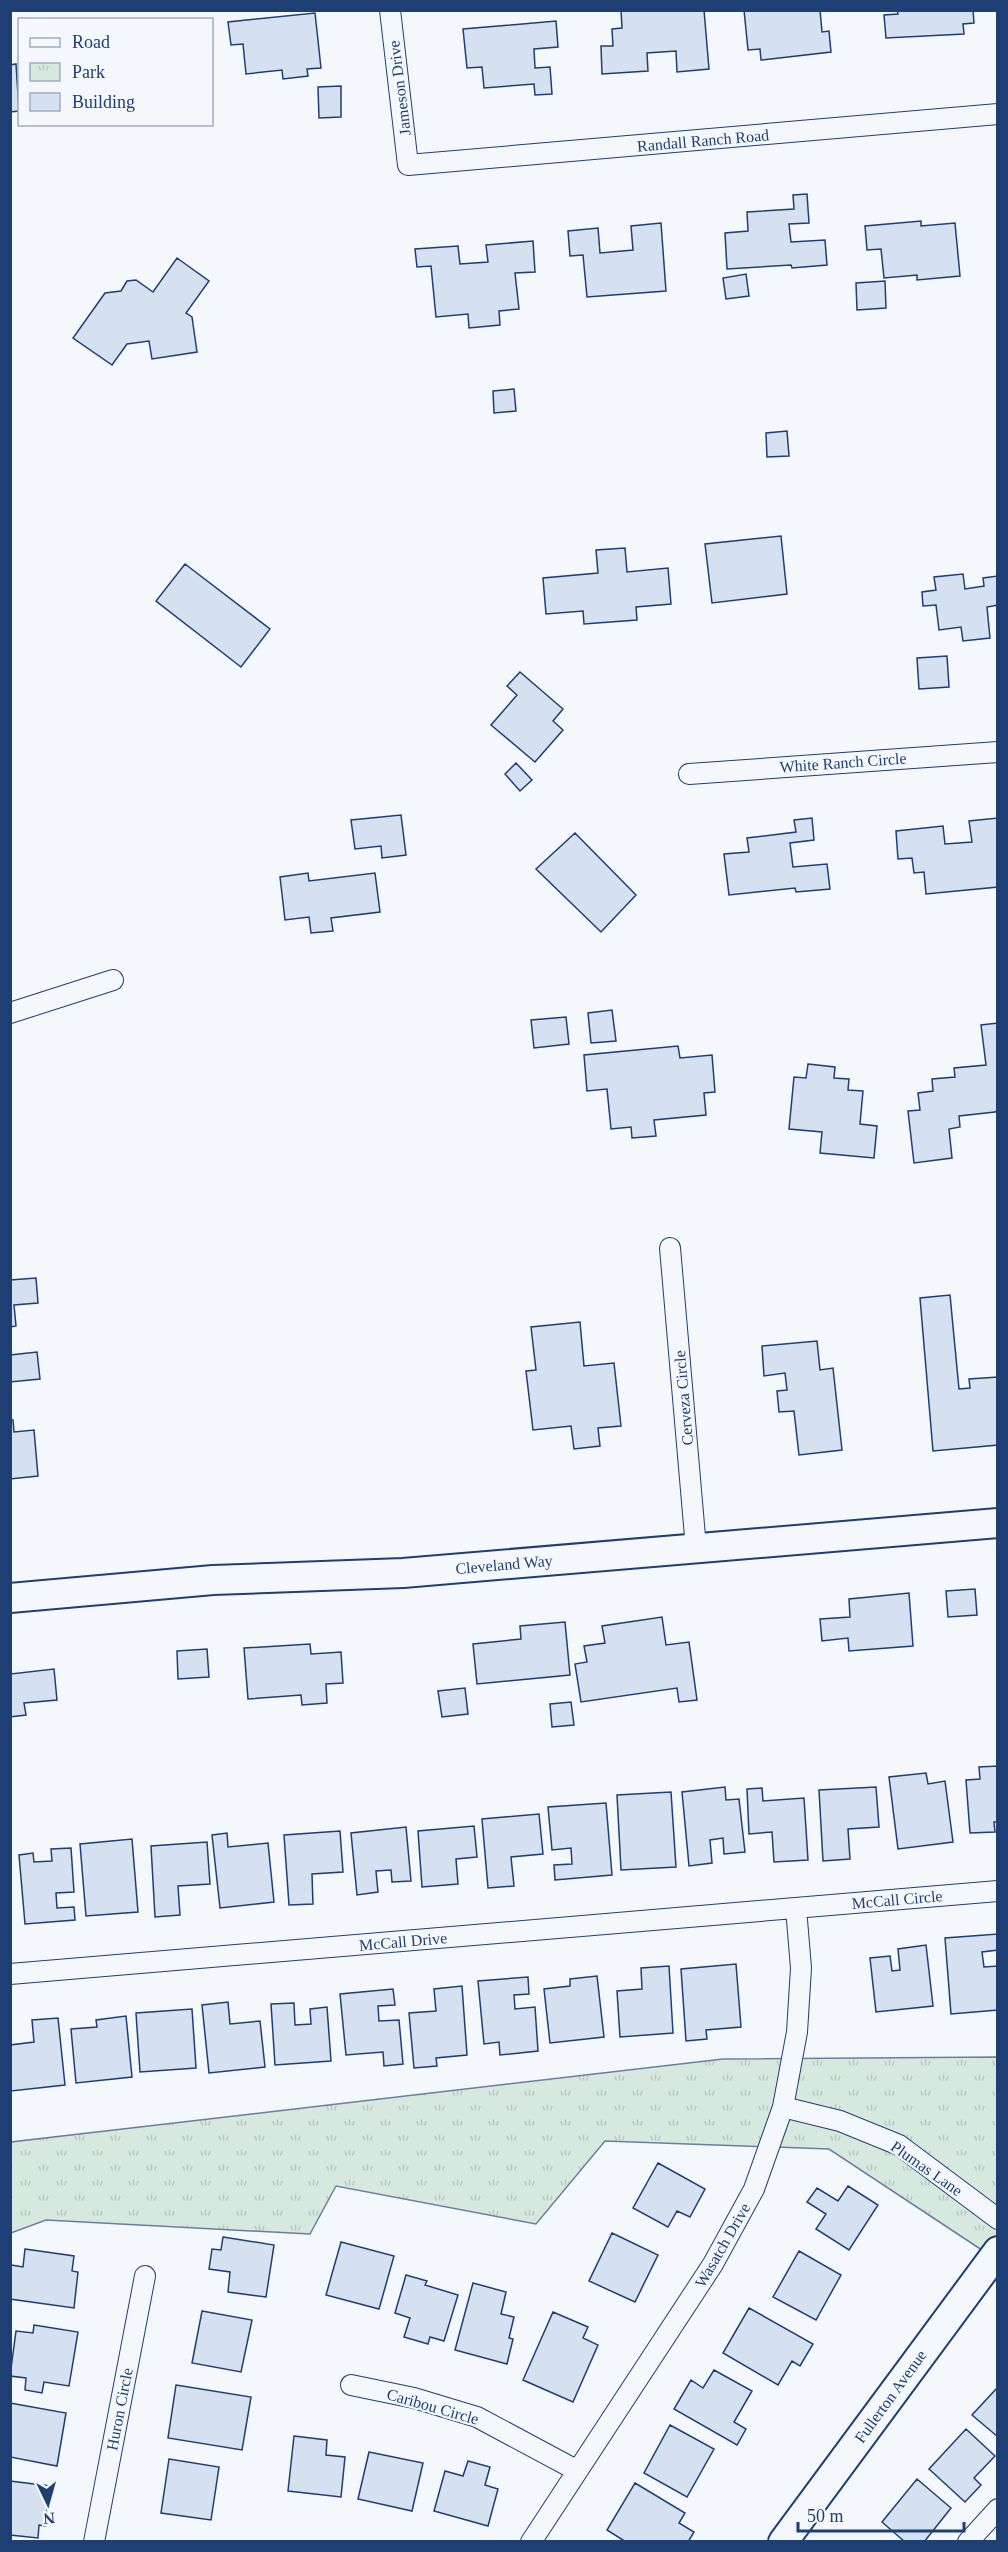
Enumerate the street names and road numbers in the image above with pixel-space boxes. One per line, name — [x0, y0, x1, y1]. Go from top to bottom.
street label: Jameson Drive — [385, 39, 414, 136]
street label: Randall Ranch Road — [636, 126, 770, 155]
street label: White Ranch Circle — [779, 750, 907, 775]
street label: Cerveza Circle — [671, 1350, 696, 1446]
street label: Cleveland Way — [455, 1552, 553, 1578]
street label: McCall Circle — [851, 1887, 943, 1912]
street label: McCall Drive — [358, 1929, 448, 1954]
street label: Plumas Lane — [888, 2138, 966, 2199]
street label: Wasatch Drive — [692, 2200, 753, 2290]
street label: Fullerton Avenue — [851, 2347, 930, 2446]
street label: Huron Circle — [103, 2366, 136, 2452]
street label: Caribou Circle — [385, 2385, 481, 2428]

